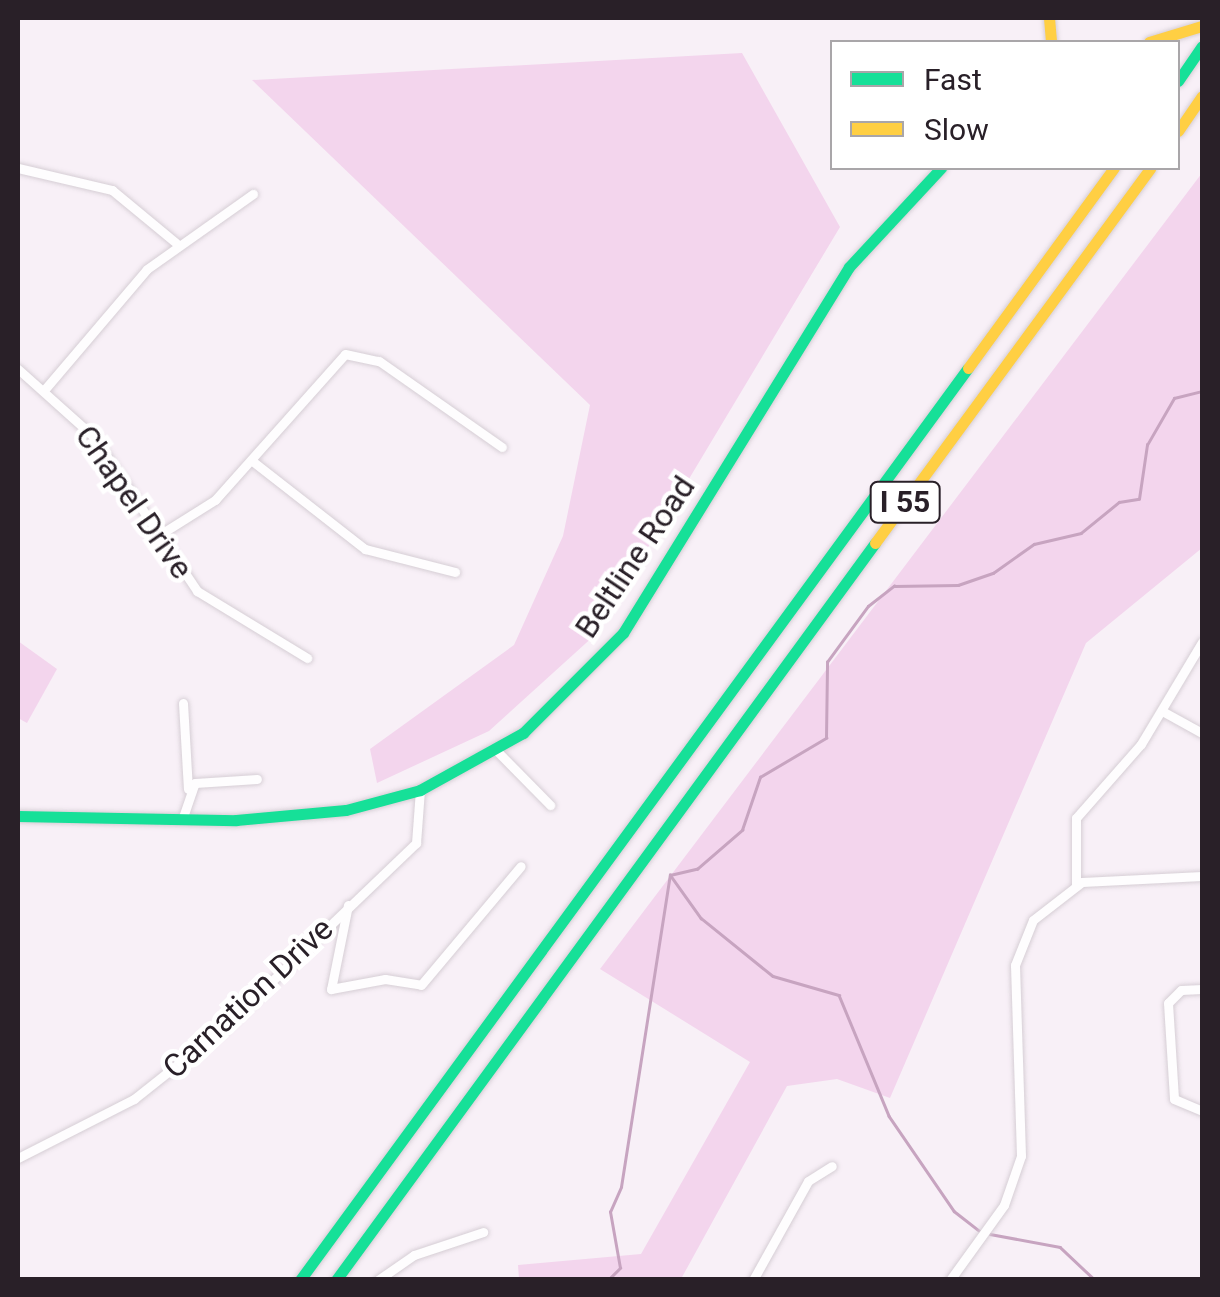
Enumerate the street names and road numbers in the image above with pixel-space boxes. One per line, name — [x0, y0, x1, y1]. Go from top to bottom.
street label: Chapel Drive — [67, 418, 201, 586]
street label: Beltline Road — [567, 469, 703, 645]
road number: I 55 — [868, 477, 942, 527]
street label: Carnation Drive — [155, 910, 341, 1086]

